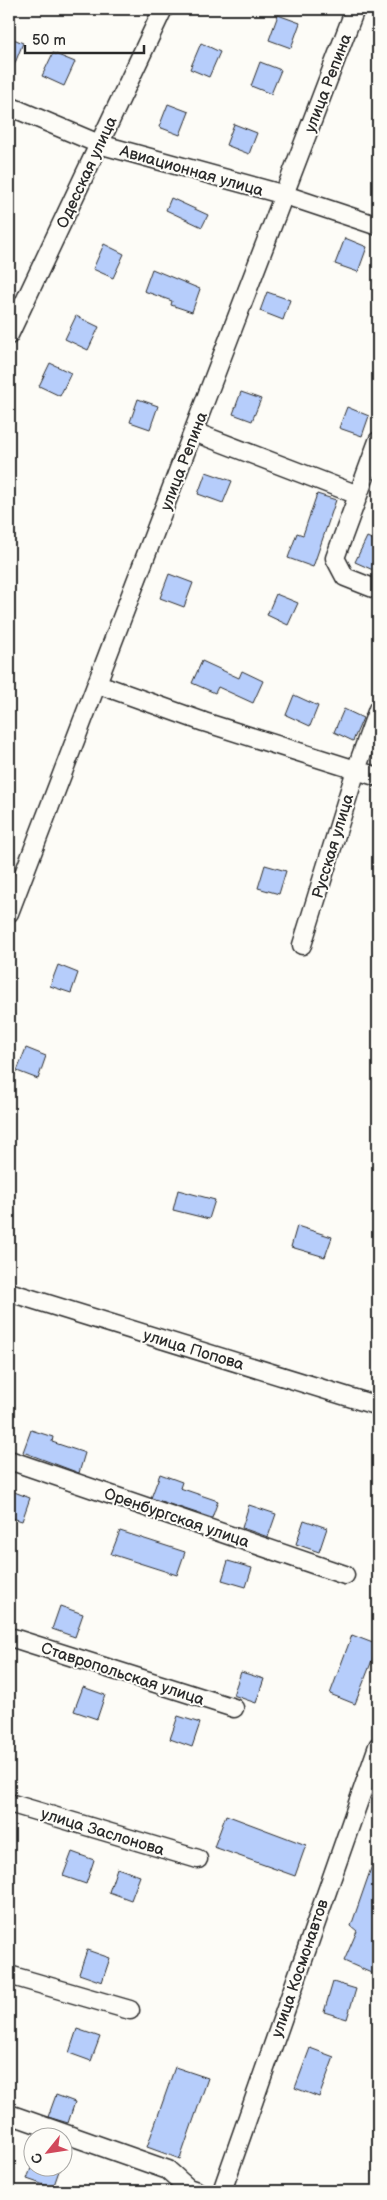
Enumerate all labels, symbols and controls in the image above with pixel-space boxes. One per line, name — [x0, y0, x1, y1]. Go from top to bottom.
scale bar — [25, 22, 144, 54]
text: 50 m — [32, 31, 66, 50]
street label: улица Репина — [301, 31, 356, 136]
street label: Одесская улица — [53, 113, 122, 231]
street label: Авиационная улица — [117, 142, 266, 201]
street label: улица Репина — [157, 409, 212, 514]
street label: Русская улица — [309, 791, 359, 901]
street label: улица Попова — [141, 1326, 247, 1375]
street label: Оренбургская улица — [101, 1485, 252, 1552]
street label: Ставропольская улица — [38, 1639, 207, 1710]
street label: улица Заслонова — [39, 1805, 167, 1860]
street label: улица Космонавтов — [268, 1896, 333, 2040]
north arrow — [22, 2128, 72, 2178]
text: С — [27, 2150, 47, 2167]

